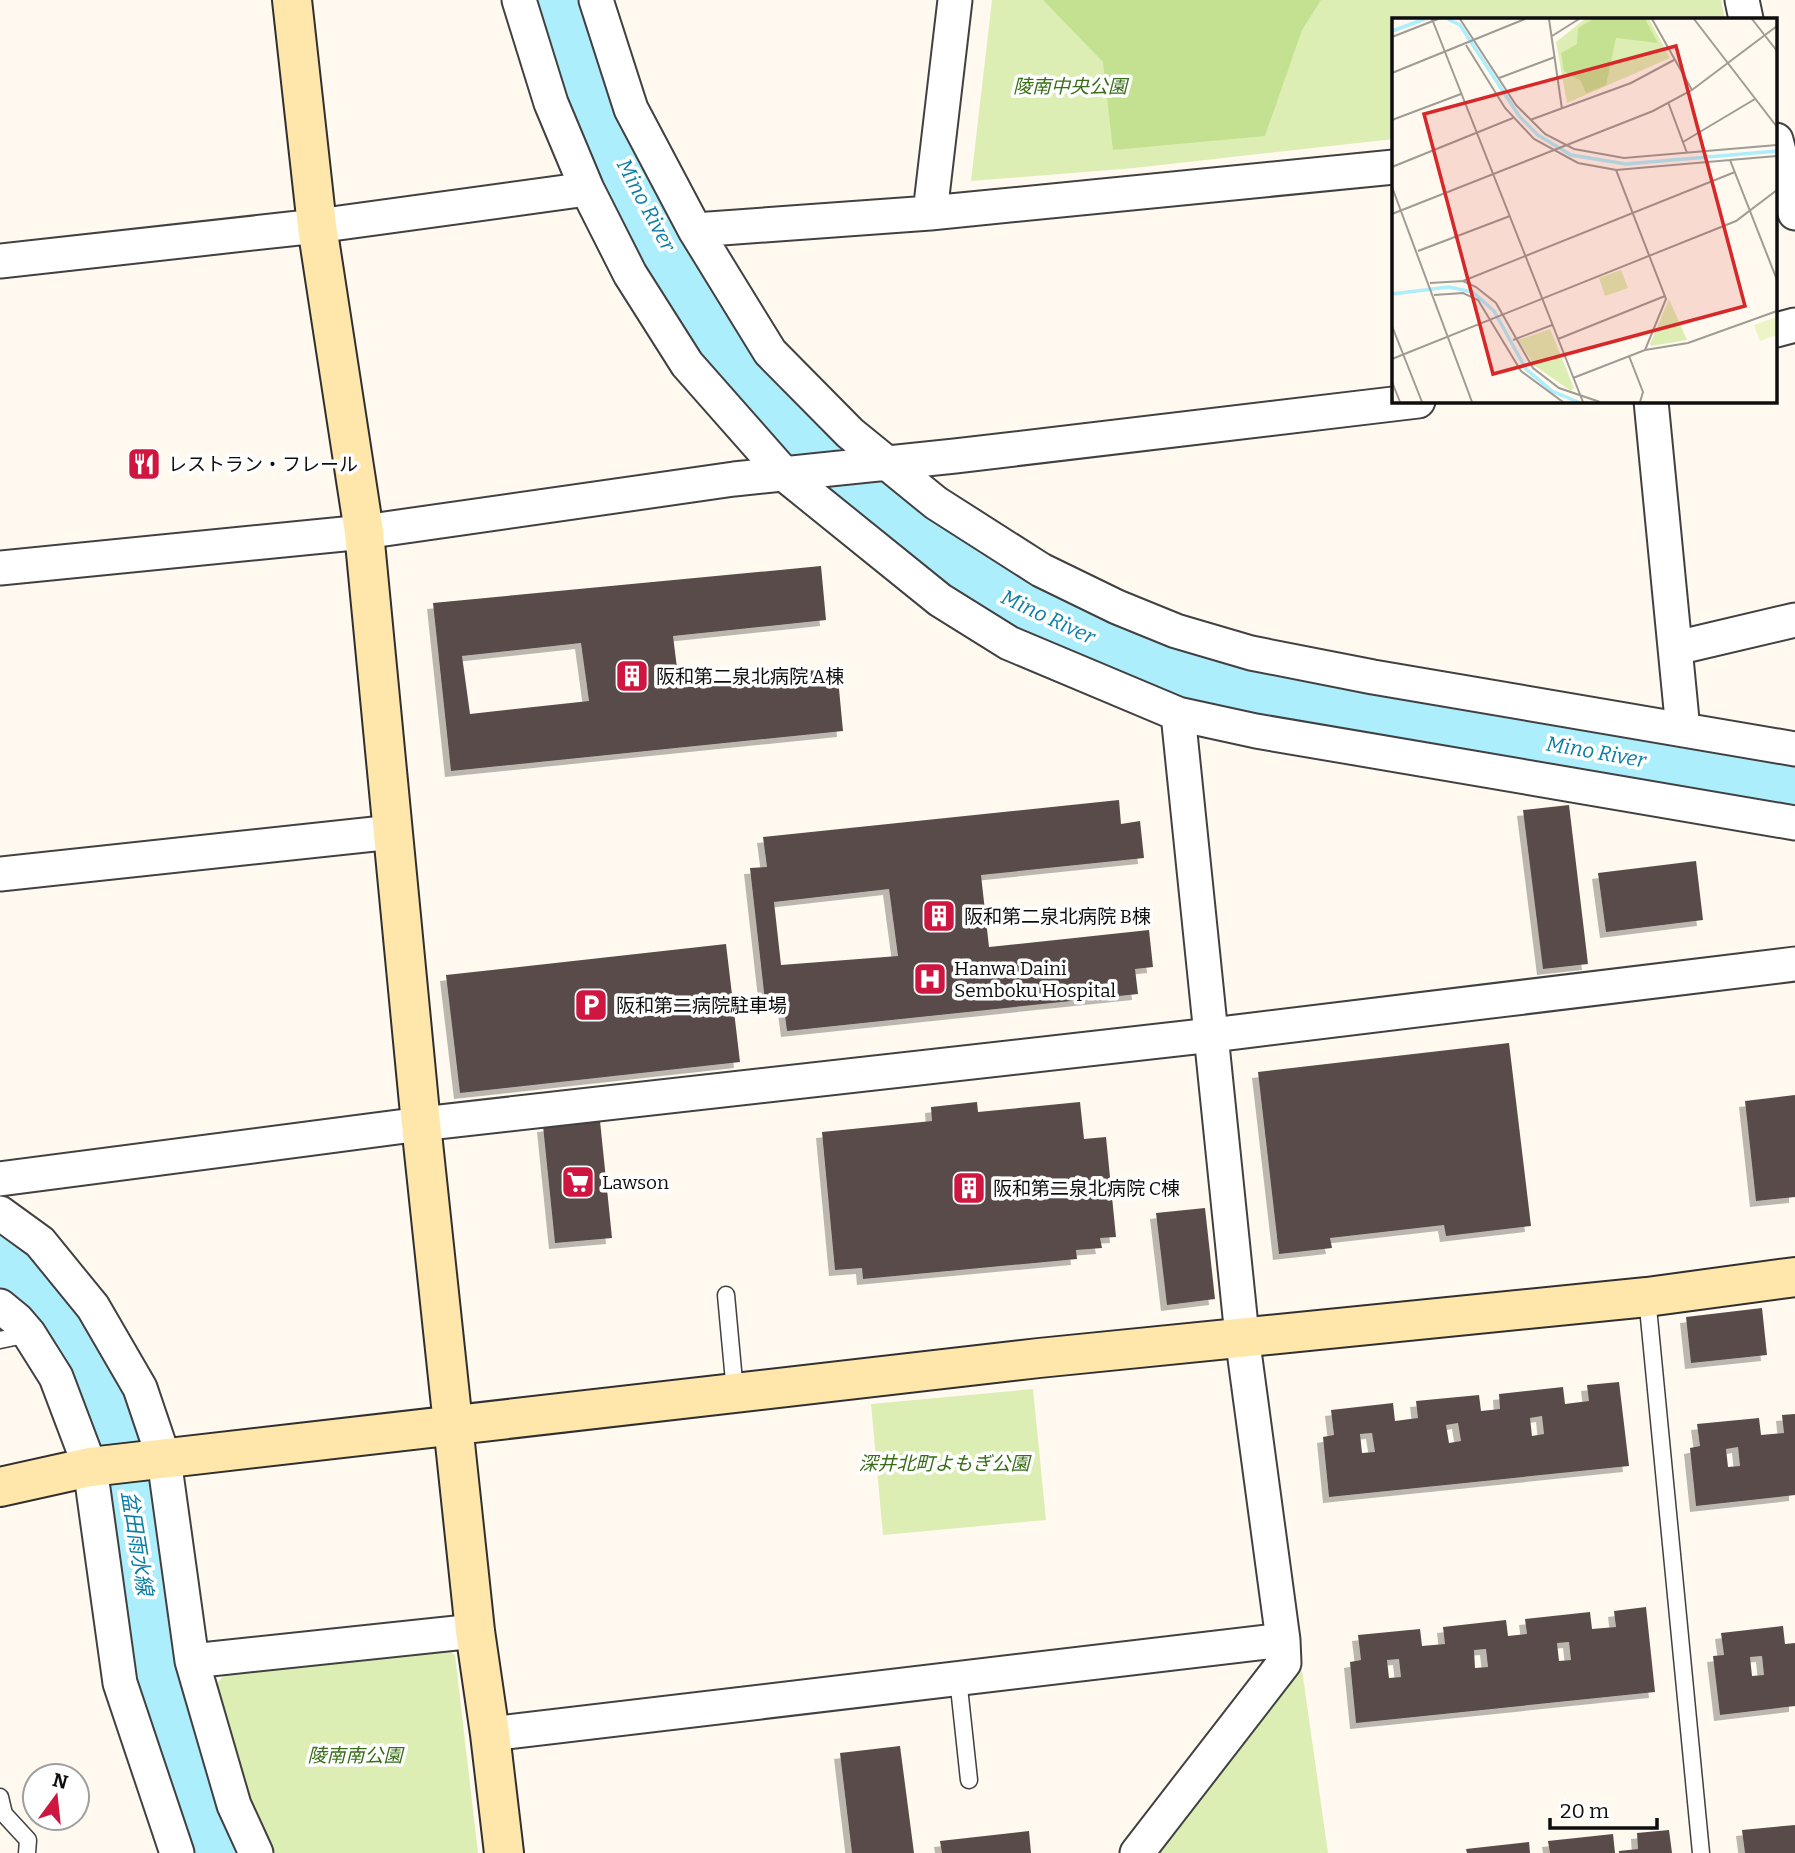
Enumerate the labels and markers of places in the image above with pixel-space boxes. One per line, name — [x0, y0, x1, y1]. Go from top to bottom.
restaurant icon: レストラン・フレール — [125, 445, 163, 483]
place label: レストラン・フレール — [168, 453, 358, 476]
building icon: 阪和第二泉北病院 A棟 — [613, 657, 651, 695]
place label: 阪和第二泉北病院 A棟 — [656, 665, 844, 688]
building icon: 阪和第二泉北病院 B棟 — [920, 897, 958, 935]
place label: 阪和第二泉北病院 B棟 — [964, 905, 1151, 928]
place label: Hanwa Daini Semboku Hospital — [954, 957, 1116, 1002]
hospital icon: Hanwa Daini Semboku Hospital — [911, 960, 949, 998]
parking icon: 阪和第二病院駐車場 — [572, 986, 610, 1024]
place label: 阪和第二病院駐車場 — [616, 994, 787, 1017]
supermarket icon: Lawson — [559, 1163, 597, 1201]
building icon: 阪和第二泉北病院 C棟 — [950, 1169, 988, 1207]
place label: Lawson — [602, 1171, 669, 1194]
place label: 阪和第二泉北病院 C棟 — [993, 1177, 1180, 1200]

